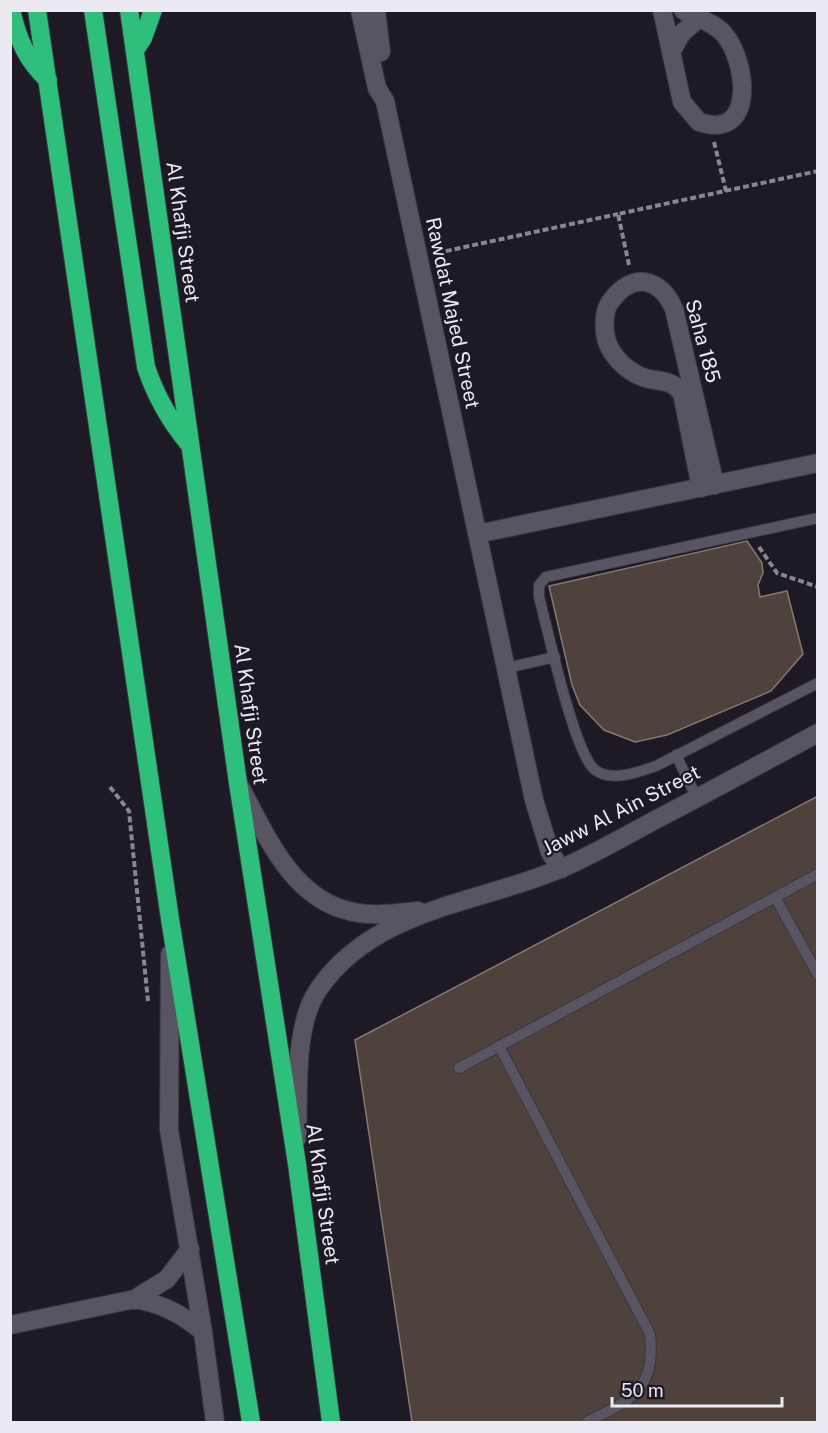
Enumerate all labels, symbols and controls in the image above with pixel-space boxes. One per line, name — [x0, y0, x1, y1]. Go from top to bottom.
street label: Al Khafji Street — [161, 160, 205, 304]
street label: Rawdat Majed Street — [421, 215, 485, 411]
street label: Saha 185 — [680, 296, 726, 386]
street label: Al Khafji Street — [229, 642, 273, 786]
street label: Jaww Al Ain Street — [538, 760, 704, 860]
street label: Al Khafji Street — [301, 1122, 345, 1266]
scale bar — [612, 1370, 782, 1408]
text: 50 m — [621, 1380, 664, 1401]

